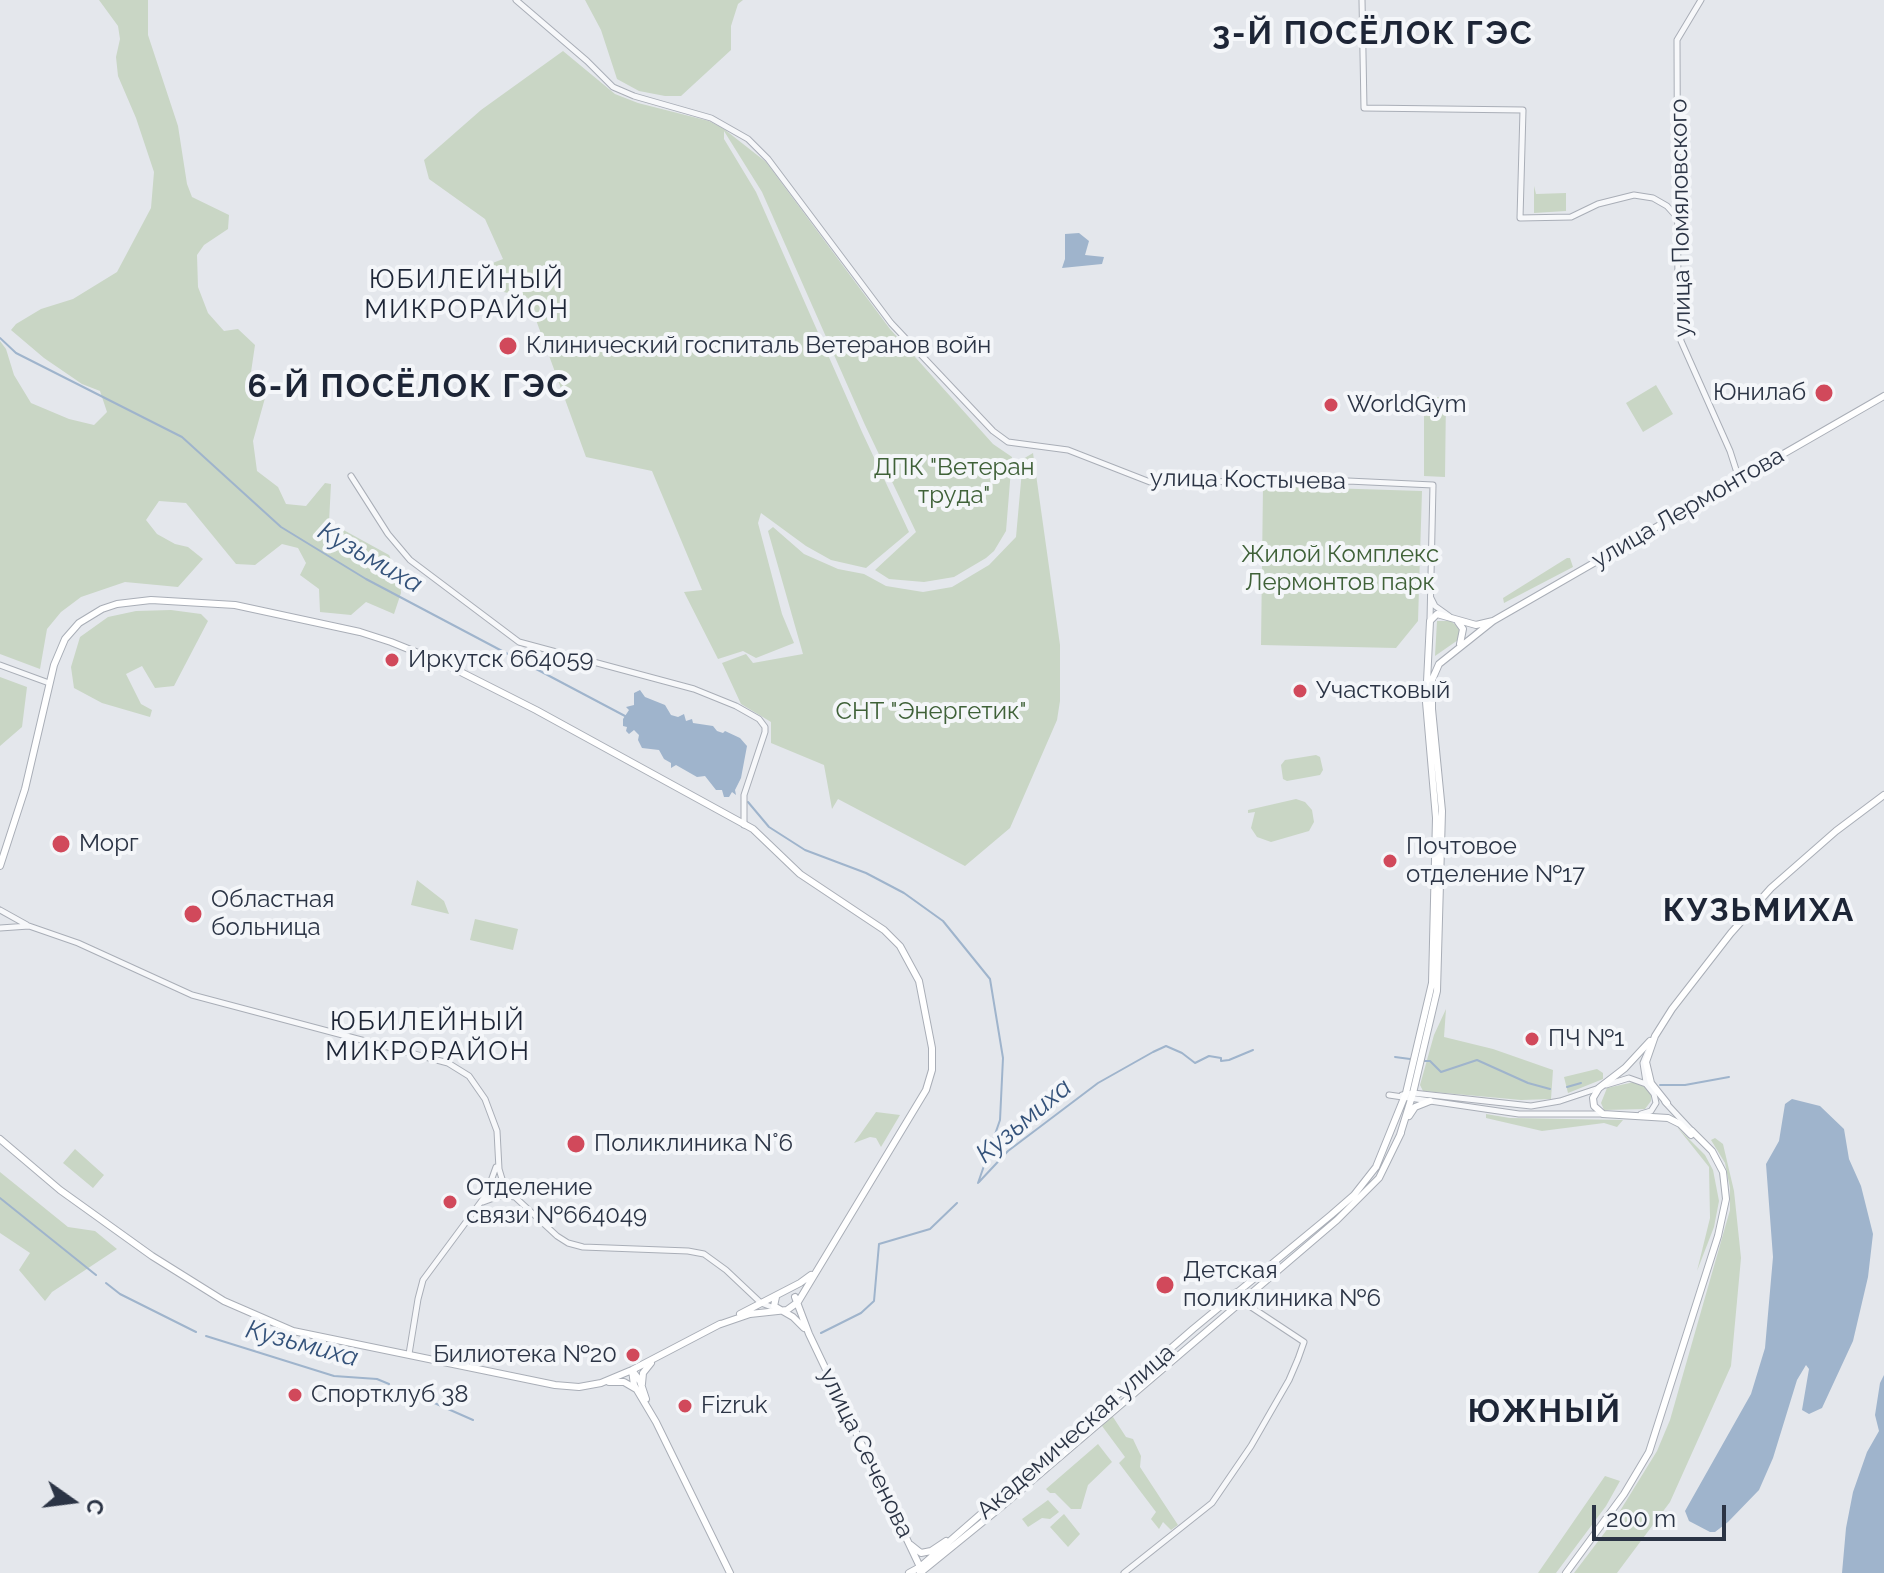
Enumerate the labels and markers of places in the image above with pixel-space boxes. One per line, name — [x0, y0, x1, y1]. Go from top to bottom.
place label: Клинический госпиталь Ветеранов войн — [526, 332, 991, 360]
marker: Клинический госпиталь Ветеранов войн — [497, 335, 519, 357]
place label: Юнилаб — [1713, 379, 1806, 407]
marker: Юнилаб — [1813, 382, 1835, 404]
place label: WorldGym — [1347, 391, 1467, 419]
marker: WorldGym — [1322, 396, 1340, 414]
place label: Иркутск 664059 — [408, 646, 594, 674]
marker: Иркутск 664059 — [383, 651, 401, 669]
place label: Участковый — [1316, 677, 1450, 705]
marker: Участковый — [1291, 682, 1309, 700]
place label: Морг — [79, 830, 139, 858]
marker: Морг — [50, 833, 72, 855]
place label: Почтовое отделение №17 — [1406, 833, 1585, 889]
marker: Почтовое отделение №17 — [1381, 852, 1399, 870]
place label: Областная больница — [211, 886, 334, 942]
marker: Областная больница — [182, 903, 204, 925]
place label: ПЧ №1 — [1548, 1025, 1624, 1053]
marker: ПЧ №1 — [1523, 1030, 1541, 1048]
place label: Поликлиника N°6 — [594, 1130, 793, 1158]
marker: Поликлиника N°6 — [565, 1133, 587, 1155]
place label: Отделение связи №664049 — [466, 1174, 647, 1230]
marker: Отделение связи №664049 — [441, 1193, 459, 1211]
place label: Детская поликлиника №6 — [1183, 1257, 1381, 1313]
marker: Детская поликлиника №6 — [1154, 1274, 1176, 1296]
place label: Билиотека №20 — [433, 1341, 617, 1369]
marker: Билиотека №20 — [624, 1346, 642, 1364]
place label: Спортклуб 38 — [311, 1381, 469, 1409]
marker: Спортклуб 38 — [286, 1386, 304, 1404]
place label: Fizruk — [701, 1392, 768, 1420]
marker: Fizruk — [676, 1397, 694, 1415]

